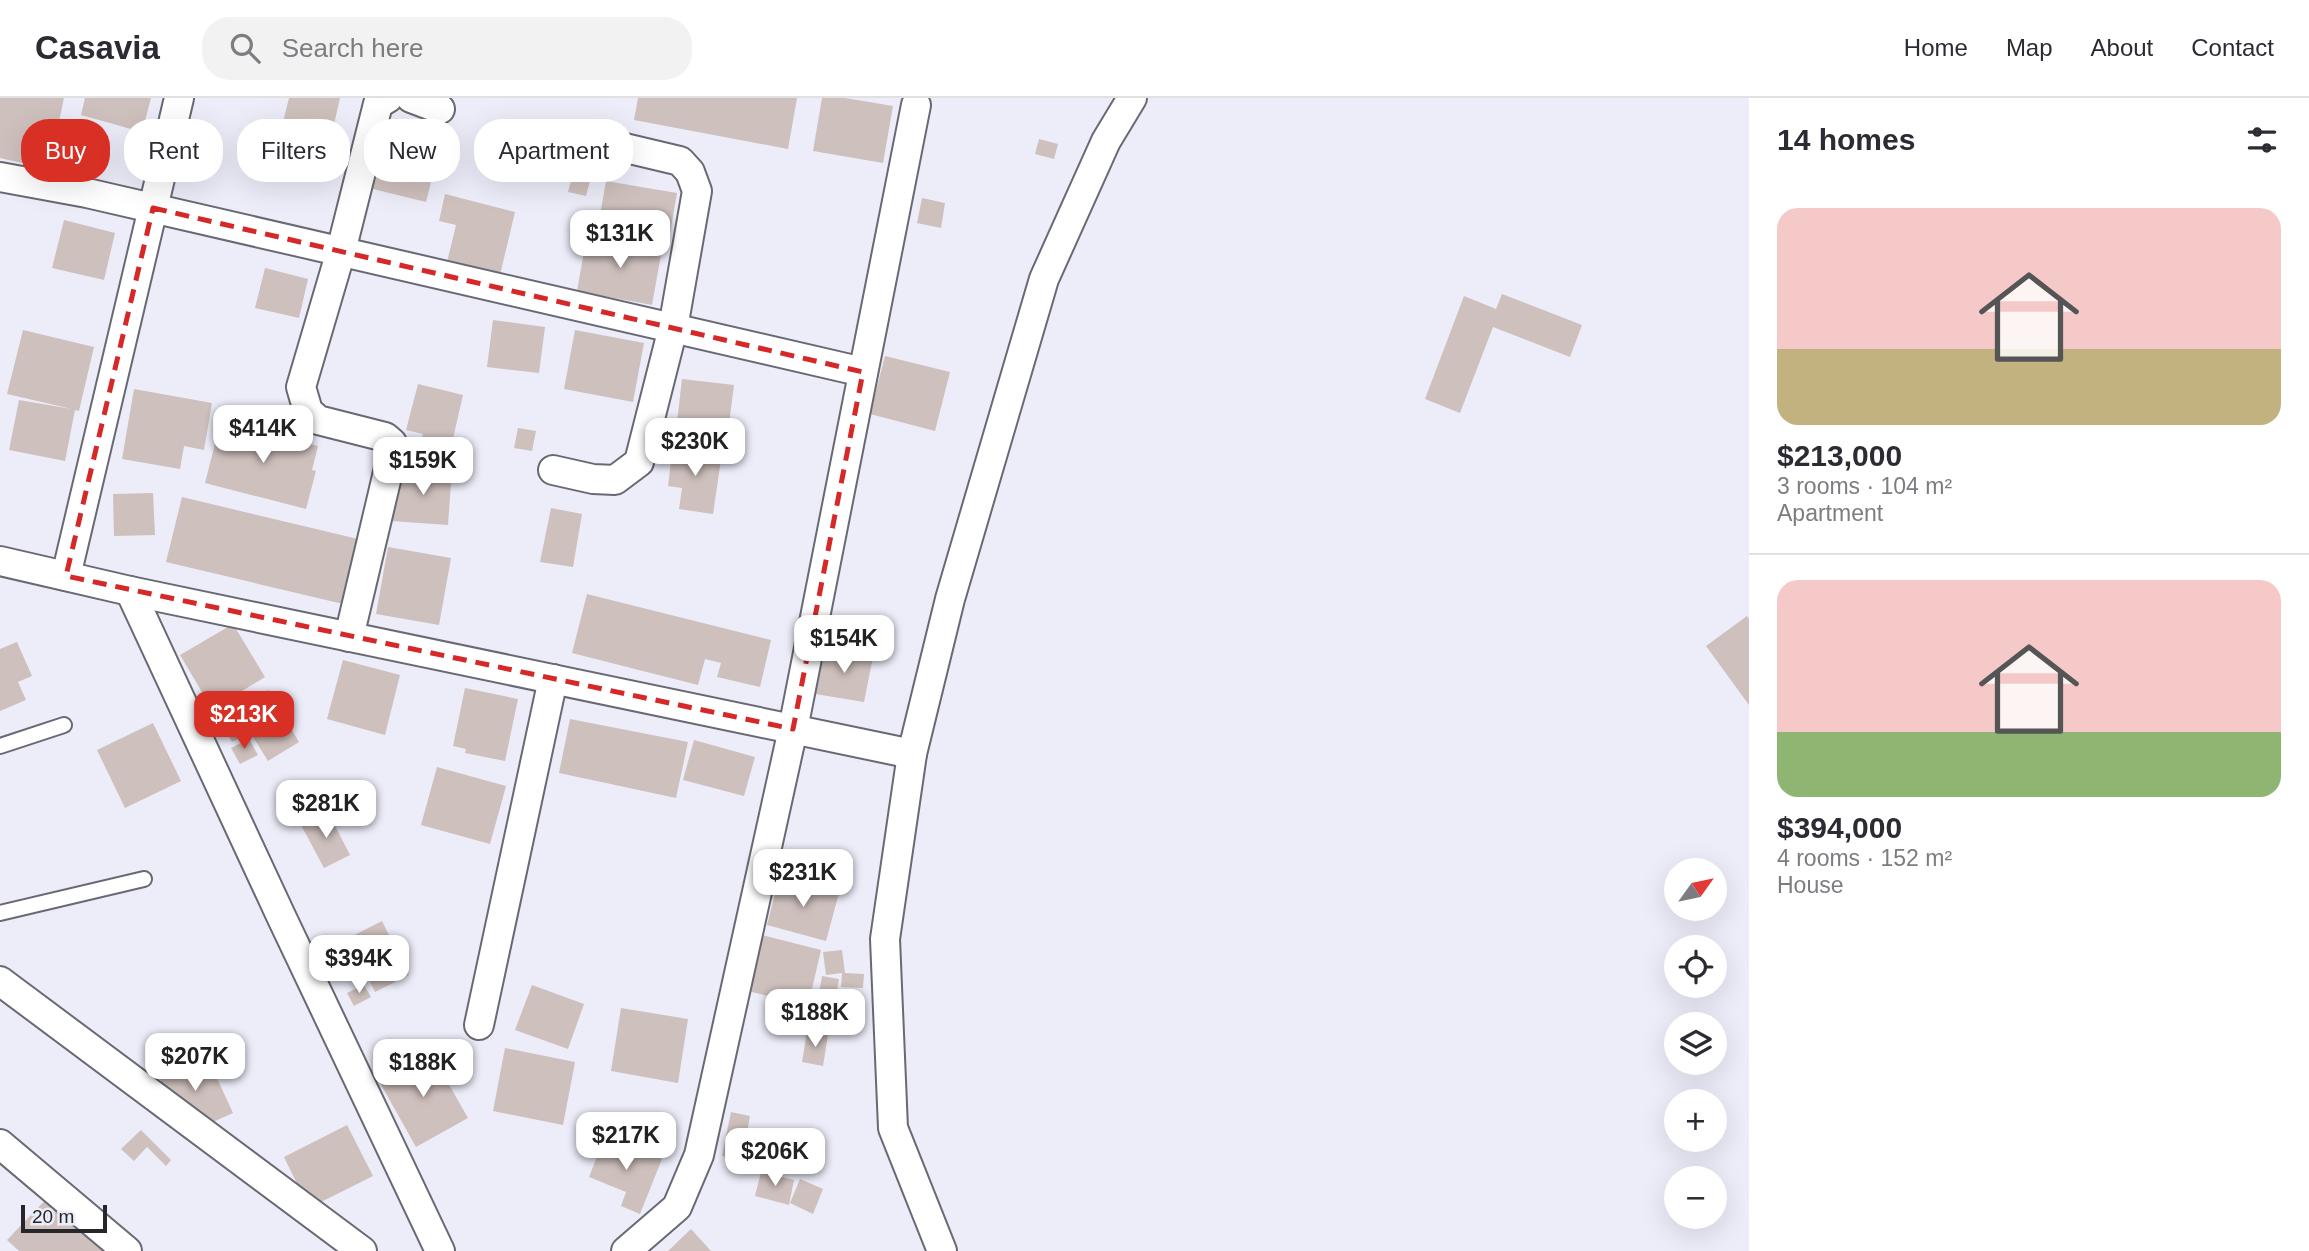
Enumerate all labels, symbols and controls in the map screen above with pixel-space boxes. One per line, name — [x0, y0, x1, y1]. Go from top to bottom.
search box — [202, 17, 692, 80]
text: Casavia — [35, 29, 160, 66]
icon: search — [226, 29, 264, 67]
text: Search here — [282, 33, 423, 63]
text: Home — [1904, 34, 1968, 61]
text: Map — [2006, 34, 2053, 61]
text: About — [2091, 34, 2153, 61]
text: Contact — [2191, 34, 2274, 61]
chip: Buy — [21, 119, 110, 182]
chip: Rent — [124, 119, 223, 182]
chip: Filters — [237, 119, 350, 182]
chip: New — [364, 119, 460, 182]
chip: Apartment — [474, 119, 633, 182]
icon: filters — [2243, 121, 2281, 159]
text: 14 homes — [1777, 123, 1915, 156]
pin: $131K — [571, 211, 669, 270]
text: $131K — [586, 220, 654, 246]
icon: home — [1966, 254, 2092, 380]
pin: $414K — [214, 406, 312, 465]
text: $414K — [229, 415, 297, 441]
pin: $230K — [646, 418, 744, 478]
text: $230K — [661, 428, 729, 454]
pin: $159K — [374, 438, 472, 497]
text: $213,000 — [1777, 439, 1902, 472]
text: $159K — [389, 447, 457, 473]
text: 3 rooms · 104 m² — [1777, 473, 1952, 499]
text: Apartment — [1777, 500, 1883, 526]
pin: $154K — [795, 616, 893, 675]
text: $154K — [810, 625, 878, 651]
icon: home — [1966, 626, 2092, 752]
pin: $213K — [195, 692, 293, 751]
text: $213K — [210, 701, 278, 727]
pin: $281K — [277, 780, 375, 840]
text: $281K — [292, 790, 360, 816]
text: $394,000 — [1777, 811, 1902, 844]
text: 4 rooms · 152 m² — [1777, 845, 1952, 871]
pin: $231K — [754, 850, 852, 909]
north arrow — [1664, 858, 1727, 920]
map controls — [1664, 858, 1727, 1229]
text: $231K — [769, 859, 837, 885]
text: House — [1777, 872, 1843, 898]
button: locate — [1664, 935, 1727, 998]
pin: $394K — [310, 936, 408, 995]
text: $394K — [325, 945, 393, 971]
pin: $188K — [766, 990, 864, 1049]
text: $188K — [781, 999, 849, 1025]
button: layers — [1664, 1012, 1727, 1075]
pin: $207K — [146, 1034, 244, 1093]
pin: $188K — [374, 1040, 472, 1099]
text: $207K — [161, 1043, 229, 1069]
text: $188K — [389, 1049, 457, 1075]
button: + — [1664, 1089, 1727, 1152]
pin: $217K — [577, 1112, 675, 1172]
text: $217K — [592, 1122, 660, 1148]
pin: $206K — [726, 1128, 824, 1188]
text: $206K — [741, 1138, 809, 1164]
button: − — [1664, 1166, 1727, 1229]
scale bar — [21, 1202, 107, 1234]
text: 20 m — [32, 1206, 74, 1227]

